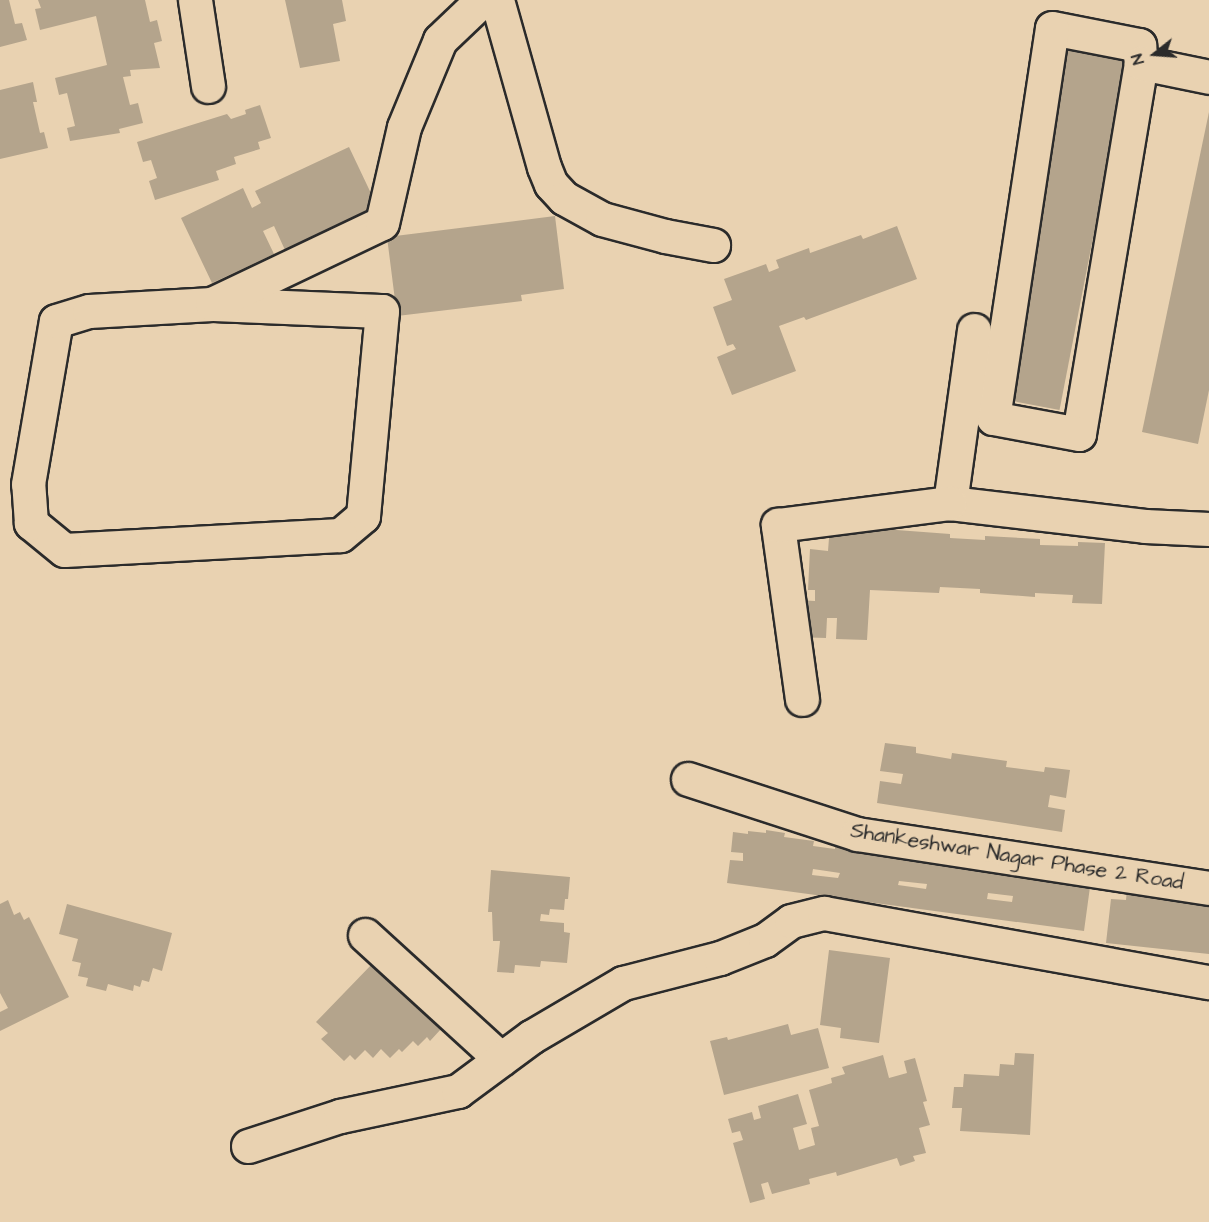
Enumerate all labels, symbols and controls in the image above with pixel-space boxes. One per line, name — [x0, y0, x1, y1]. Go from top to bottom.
north arrow — [1125, 24, 1185, 84]
text: N — [1126, 51, 1150, 67]
street label: Shankeshwar Nagar Phase 2 Road — [849, 818, 1185, 896]

